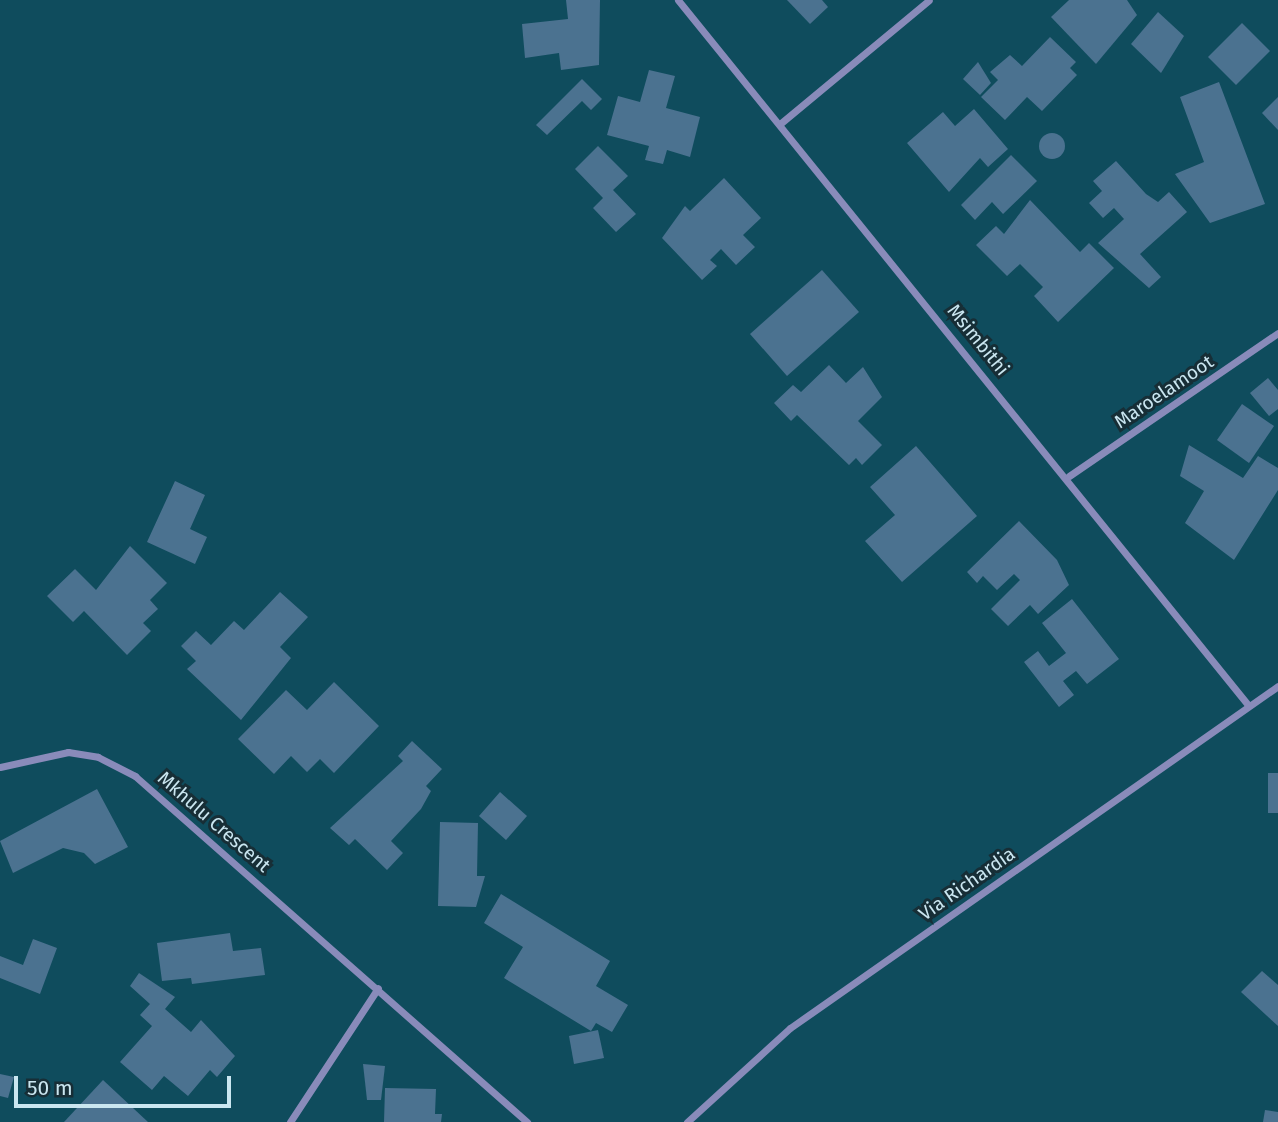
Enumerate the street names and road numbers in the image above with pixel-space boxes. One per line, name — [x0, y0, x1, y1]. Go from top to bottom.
street label: Msimbithi — [942, 300, 1014, 380]
street label: Maroelamoot — [1110, 351, 1218, 433]
street label: Mkhulu Crescent — [153, 767, 275, 877]
street label: Via Richardia — [914, 842, 1020, 926]

